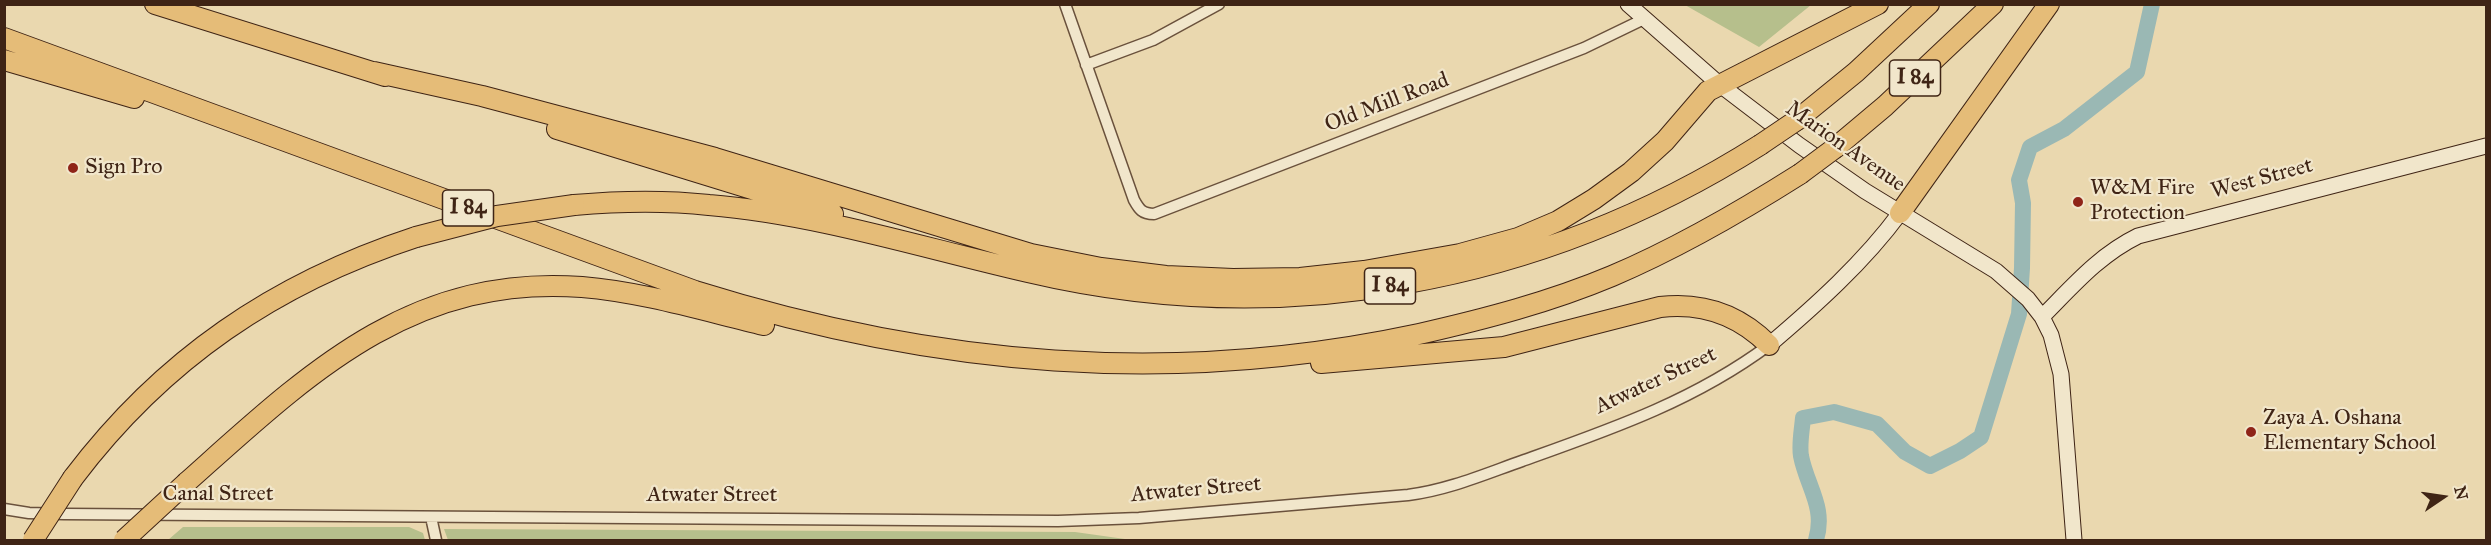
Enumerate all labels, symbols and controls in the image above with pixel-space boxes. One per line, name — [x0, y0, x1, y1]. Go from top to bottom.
road number: I 84 — [1890, 60, 1940, 96]
street label: Old Mill Road — [1321, 67, 1453, 139]
street label: Marion Avenue — [1780, 96, 1910, 198]
street label: West Street — [2208, 153, 2316, 205]
place label: Sign Pro — [85, 155, 162, 181]
marker: Sign Pro — [66, 161, 80, 175]
place label: W&M Fire Protection — [2090, 176, 2195, 228]
road number: I 84 — [442, 190, 494, 226]
marker: W&M Fire Protection — [2071, 195, 2085, 209]
road number: I 84 — [1364, 268, 1416, 304]
street label: Atwater Street — [1591, 341, 1721, 421]
place label: Zaya A. Oshana Elementary School — [2263, 406, 2436, 458]
marker: Zaya A. Oshana Elementary School — [2244, 425, 2258, 439]
north arrow — [2413, 467, 2473, 527]
street label: Atwater Street — [1130, 471, 1262, 509]
street label: Canal Street — [163, 482, 273, 508]
street label: Atwater Street — [647, 483, 777, 509]
text: N — [2450, 484, 2472, 502]

